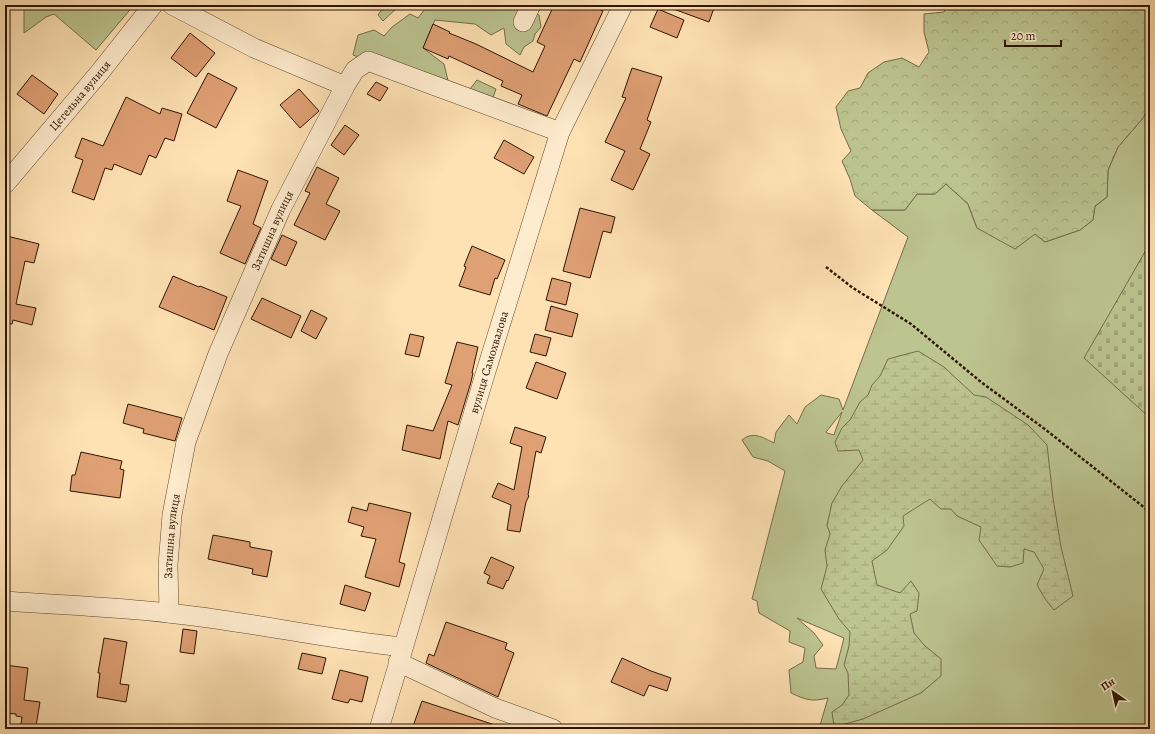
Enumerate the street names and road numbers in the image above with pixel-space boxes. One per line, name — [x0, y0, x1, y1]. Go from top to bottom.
street label: Цегельна вулиця — [46, 57, 114, 134]
street label: Затишна вулиця — [247, 188, 297, 273]
street label: вулиця Самохвалова — [466, 308, 512, 415]
street label: Затишна вулиця — [160, 492, 184, 579]

